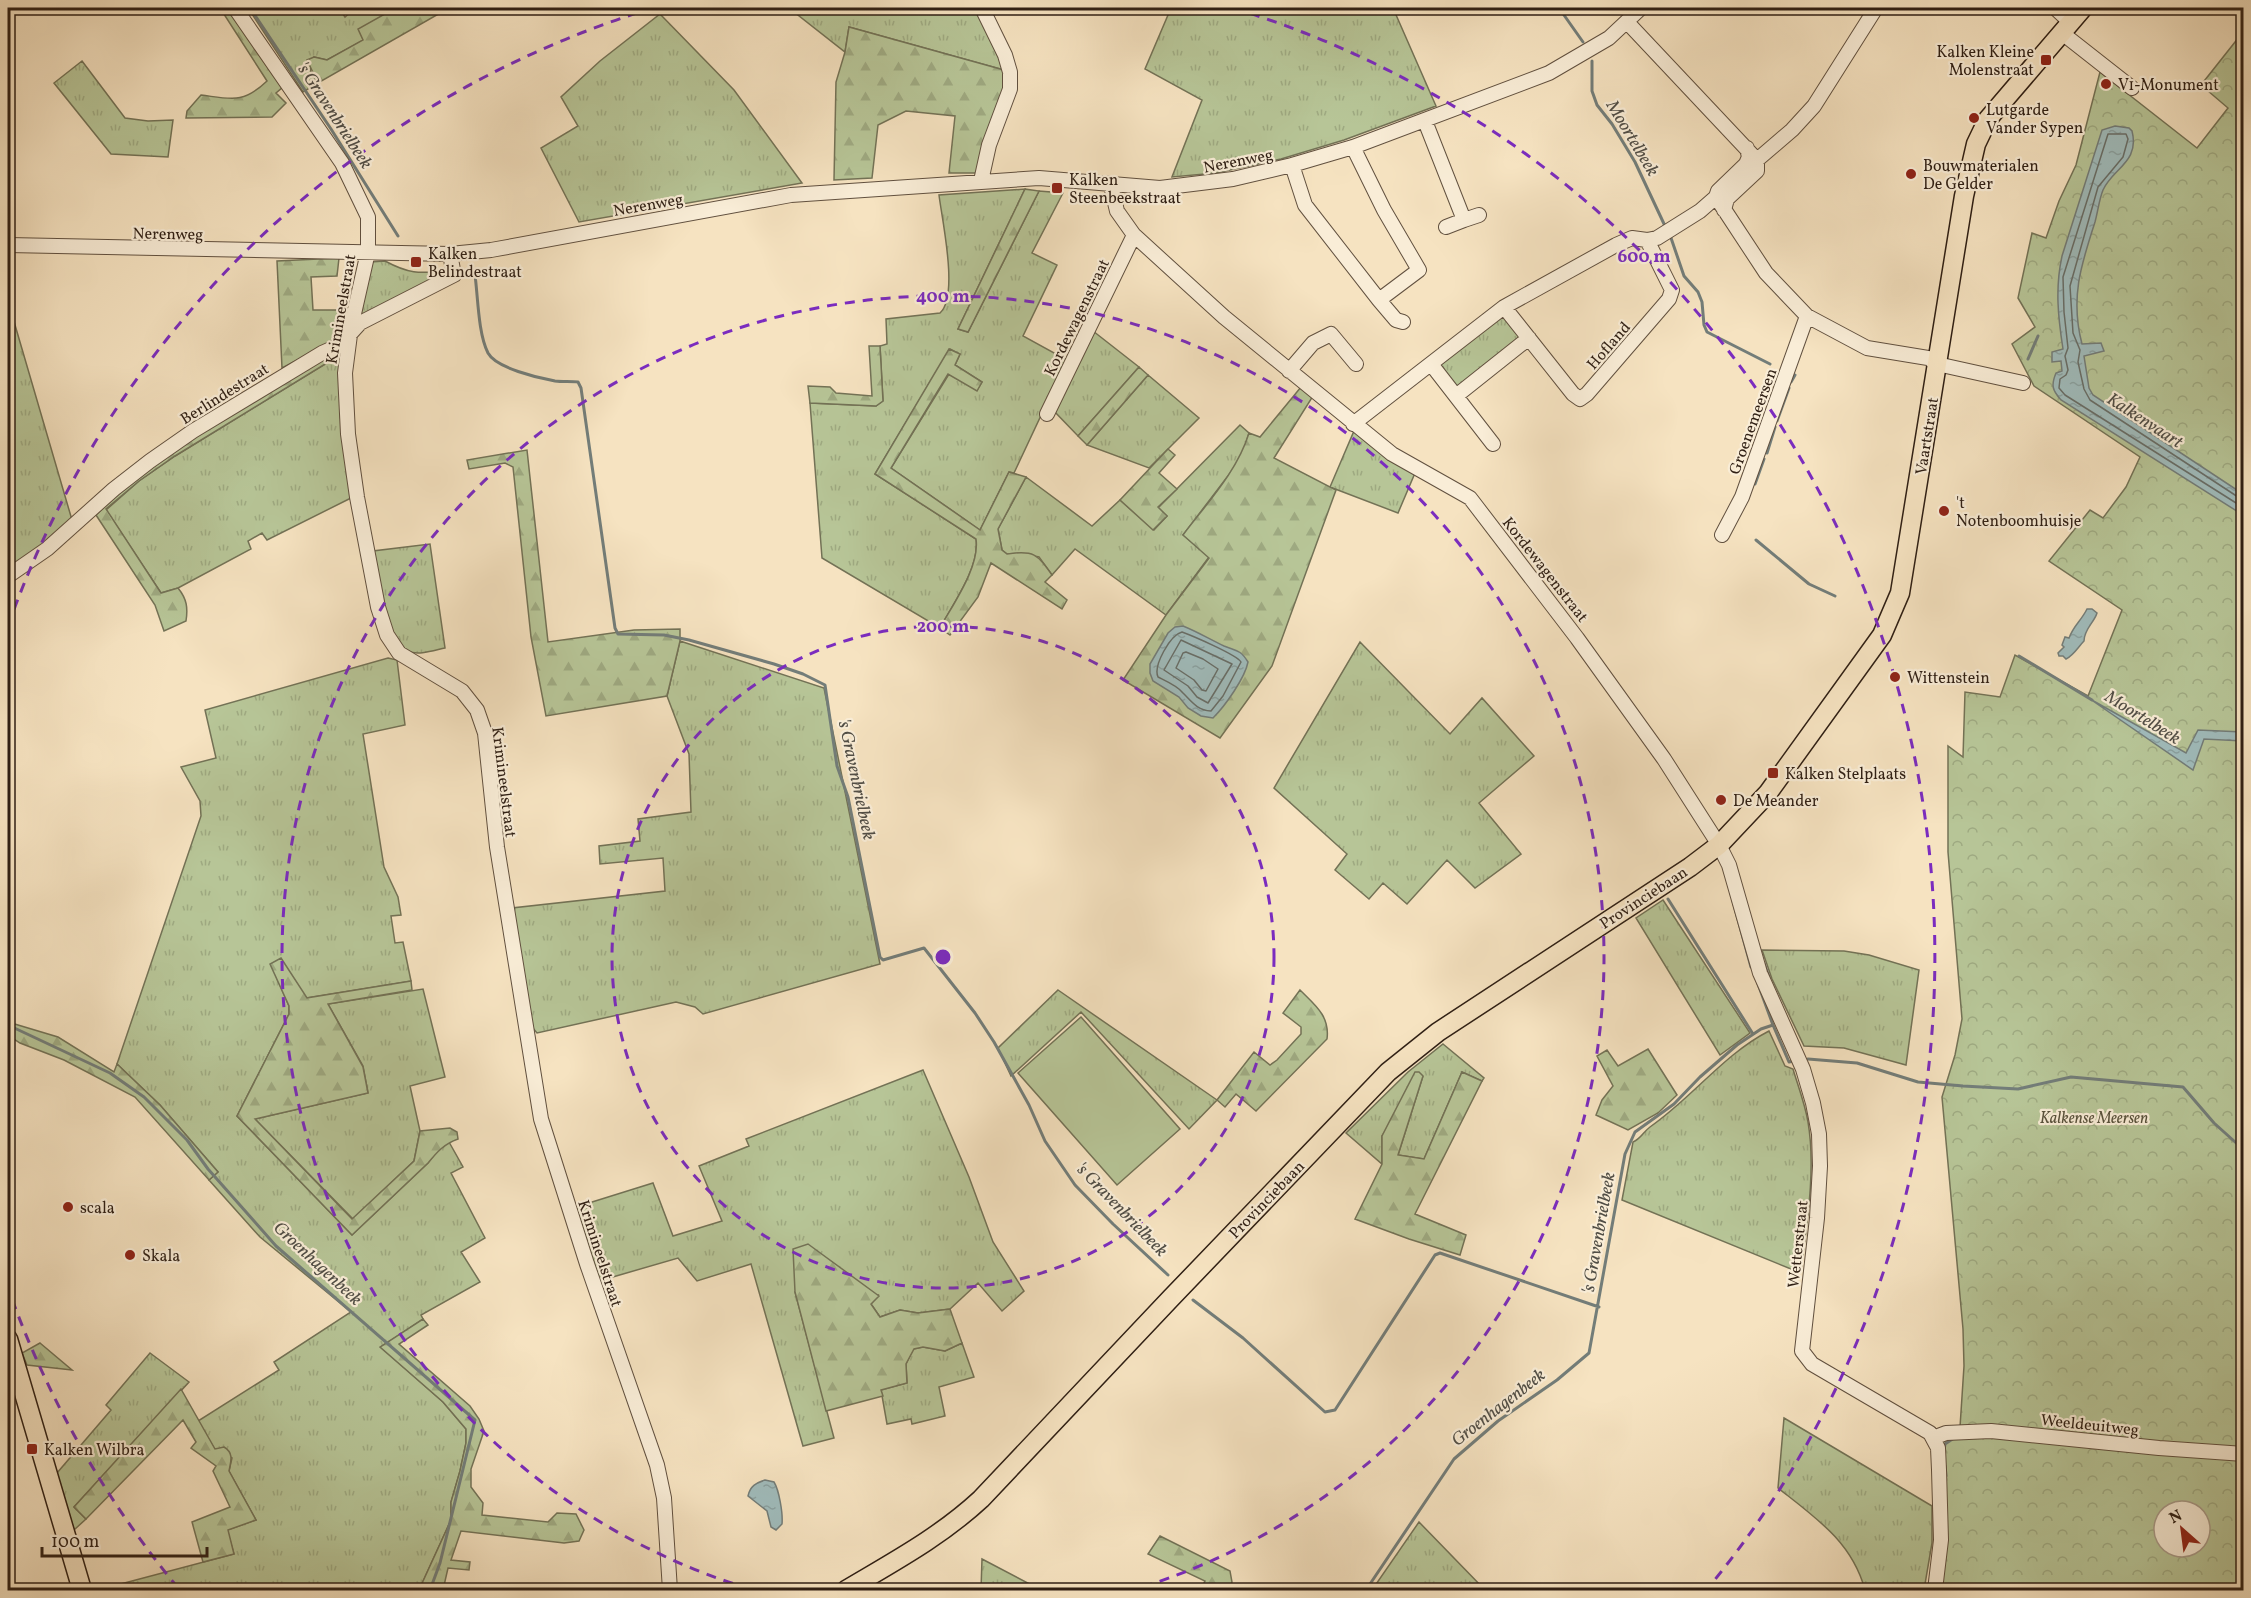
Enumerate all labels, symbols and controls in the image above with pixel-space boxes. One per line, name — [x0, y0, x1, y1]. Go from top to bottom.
place label: Kalken Kleine Molenstraat — [1936, 42, 2034, 82]
marker: Kalken Kleine Molenstraat — [2039, 53, 2053, 67]
water label: 's Gravenbrielbeek — [290, 57, 378, 174]
place label: V1-Monument — [2118, 75, 2219, 97]
marker: V1-Monument — [2099, 77, 2113, 91]
water label: Moortelbeek — [1599, 95, 1664, 182]
place label: Lutgarde Vander Sypen — [1986, 100, 2083, 140]
marker: Lutgarde Vander Sypen — [1967, 111, 1981, 125]
street label: Nerenweg — [1202, 144, 1275, 180]
place label: Bouwmaterialen De Gelder — [1923, 156, 2039, 196]
marker: Bouwmaterialen De Gelder — [1904, 167, 1918, 181]
place label: Kalken Steenbeekstraat — [1069, 170, 1182, 210]
marker: Kalken Steenbeekstraat — [1050, 181, 1064, 195]
street label: Nerenweg — [612, 189, 685, 223]
street label: Nerenweg — [132, 223, 203, 247]
place label: Kalken Belindestraat — [428, 244, 522, 284]
text: 600 m — [1617, 245, 1671, 270]
street label: Krimineelstraat — [321, 252, 363, 366]
marker: Kalken Belindestraat — [409, 255, 423, 269]
street label: Kordewagenstraat — [1040, 255, 1116, 380]
text: 400 m — [916, 285, 970, 310]
street label: Hofland — [1582, 318, 1637, 375]
street label: Berlindestraat — [177, 359, 274, 431]
street label: Groenemeersen — [1724, 365, 1783, 478]
water label: Kalkenvaart — [2101, 387, 2188, 456]
street label: Vaartstraat — [1911, 396, 1945, 477]
place label: 't Notenboomhuisje — [1956, 493, 2081, 533]
marker: 't Notenboomhuisje — [1937, 504, 1951, 518]
street label: Kordewagenstraat — [1496, 513, 1593, 628]
text: 200 m — [917, 615, 969, 640]
place label: Wittenstein — [1907, 668, 1990, 690]
marker: Wittenstein — [1888, 670, 1902, 684]
water label: Moortelbeek — [2099, 685, 2185, 751]
water label: 's Gravenbrielbeek — [830, 716, 881, 842]
street label: Krimineelstraat — [485, 726, 521, 839]
place label: Kalken Stelplaats — [1785, 764, 1906, 786]
marker: Kalken Stelplaats — [1766, 766, 1780, 780]
place label: De Meander — [1733, 791, 1819, 813]
marker: De Meander — [1714, 793, 1728, 807]
street label: Provinciebaan — [1596, 862, 1692, 935]
centre of rings — [933, 947, 953, 967]
park label: Kalkense Meersen — [2040, 1108, 2148, 1130]
street label: Provinciebaan — [1224, 1156, 1310, 1244]
water label: 's Gravenbrielbeek — [1069, 1157, 1173, 1263]
water label: 's Gravenbrielbeek — [1576, 1170, 1622, 1296]
street label: Krimineelstraat — [571, 1197, 627, 1310]
place label: scala — [80, 1198, 115, 1220]
street label: Wetterstraat — [1783, 1199, 1815, 1289]
marker: scala — [61, 1200, 75, 1214]
water label: Groenhagenbeek — [267, 1216, 367, 1312]
place label: Skala — [142, 1246, 180, 1268]
marker: Skala — [123, 1248, 137, 1262]
water label: Groenhagenbeek — [1446, 1363, 1551, 1453]
street label: Weeldeuitweg — [2040, 1410, 2140, 1442]
place label: Kalken Wilbra — [44, 1440, 145, 1462]
marker: Kalken Wilbra — [25, 1442, 39, 1456]
north arrow — [2152, 1499, 2212, 1559]
text: N — [2166, 1505, 2187, 1530]
scale bar — [42, 1520, 207, 1558]
text: 100 m — [51, 1530, 100, 1555]

